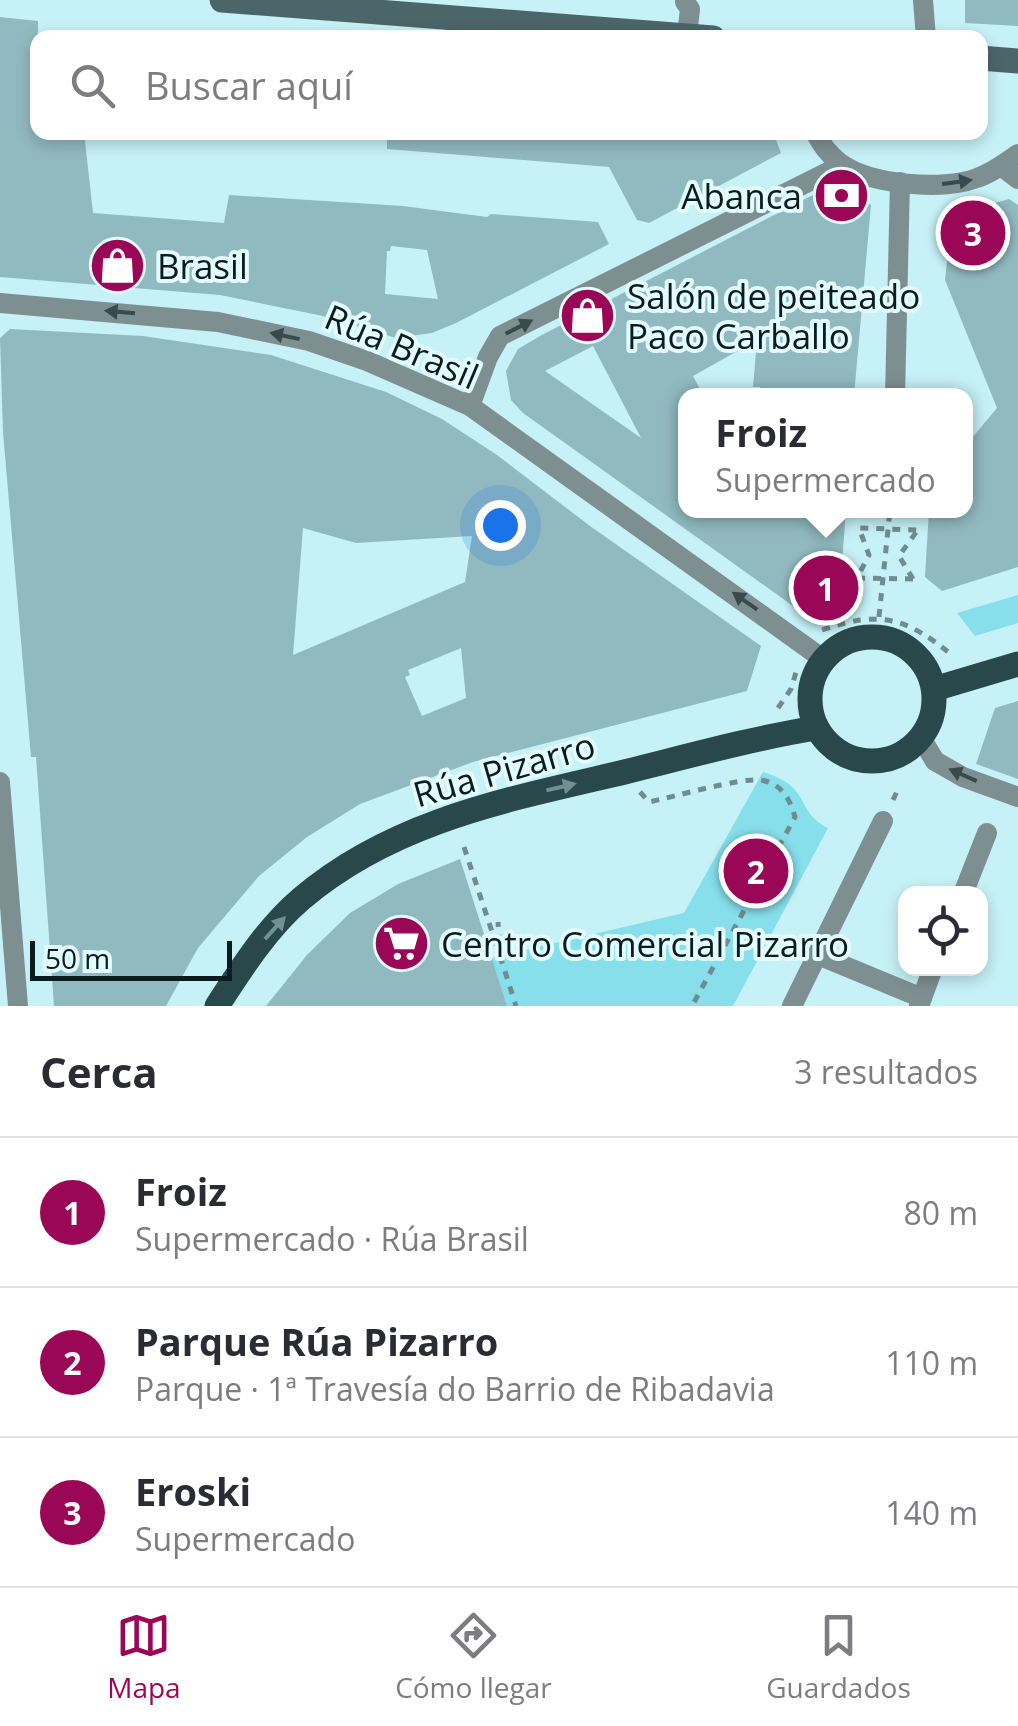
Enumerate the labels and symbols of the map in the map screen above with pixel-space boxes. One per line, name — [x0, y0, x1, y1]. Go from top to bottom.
bank icon: Abanca — [811, 165, 871, 225]
place label: Abanca — [681, 172, 802, 219]
one-way arrow — [941, 174, 973, 190]
pin: 3 — [940, 196, 1006, 270]
shop icon: Brasil — [88, 235, 148, 295]
place label: Brasil — [157, 242, 248, 289]
place label: Salón de peiteado Paco Carballo — [627, 272, 920, 359]
shop icon: Salón de peiteado Paco Carballo — [558, 285, 618, 345]
street label: Rúa Brasil — [318, 293, 486, 399]
one-way arrow — [104, 304, 136, 320]
one-way arrow — [504, 319, 533, 336]
one-way arrow — [270, 327, 301, 343]
your location — [475, 500, 526, 551]
pin: 1 — [794, 550, 858, 626]
one-way arrow — [732, 592, 758, 611]
street label: Rúa Pizarro — [408, 721, 600, 817]
one-way arrow — [948, 767, 977, 784]
one-way arrow — [546, 779, 577, 794]
pin: 2 — [724, 834, 788, 908]
supermarket icon: Centro Comercial Pizarro — [372, 913, 432, 973]
one-way arrow — [263, 916, 286, 940]
place label: Centro Comercial Pizarro — [441, 920, 849, 967]
scale bar — [30, 936, 232, 980]

